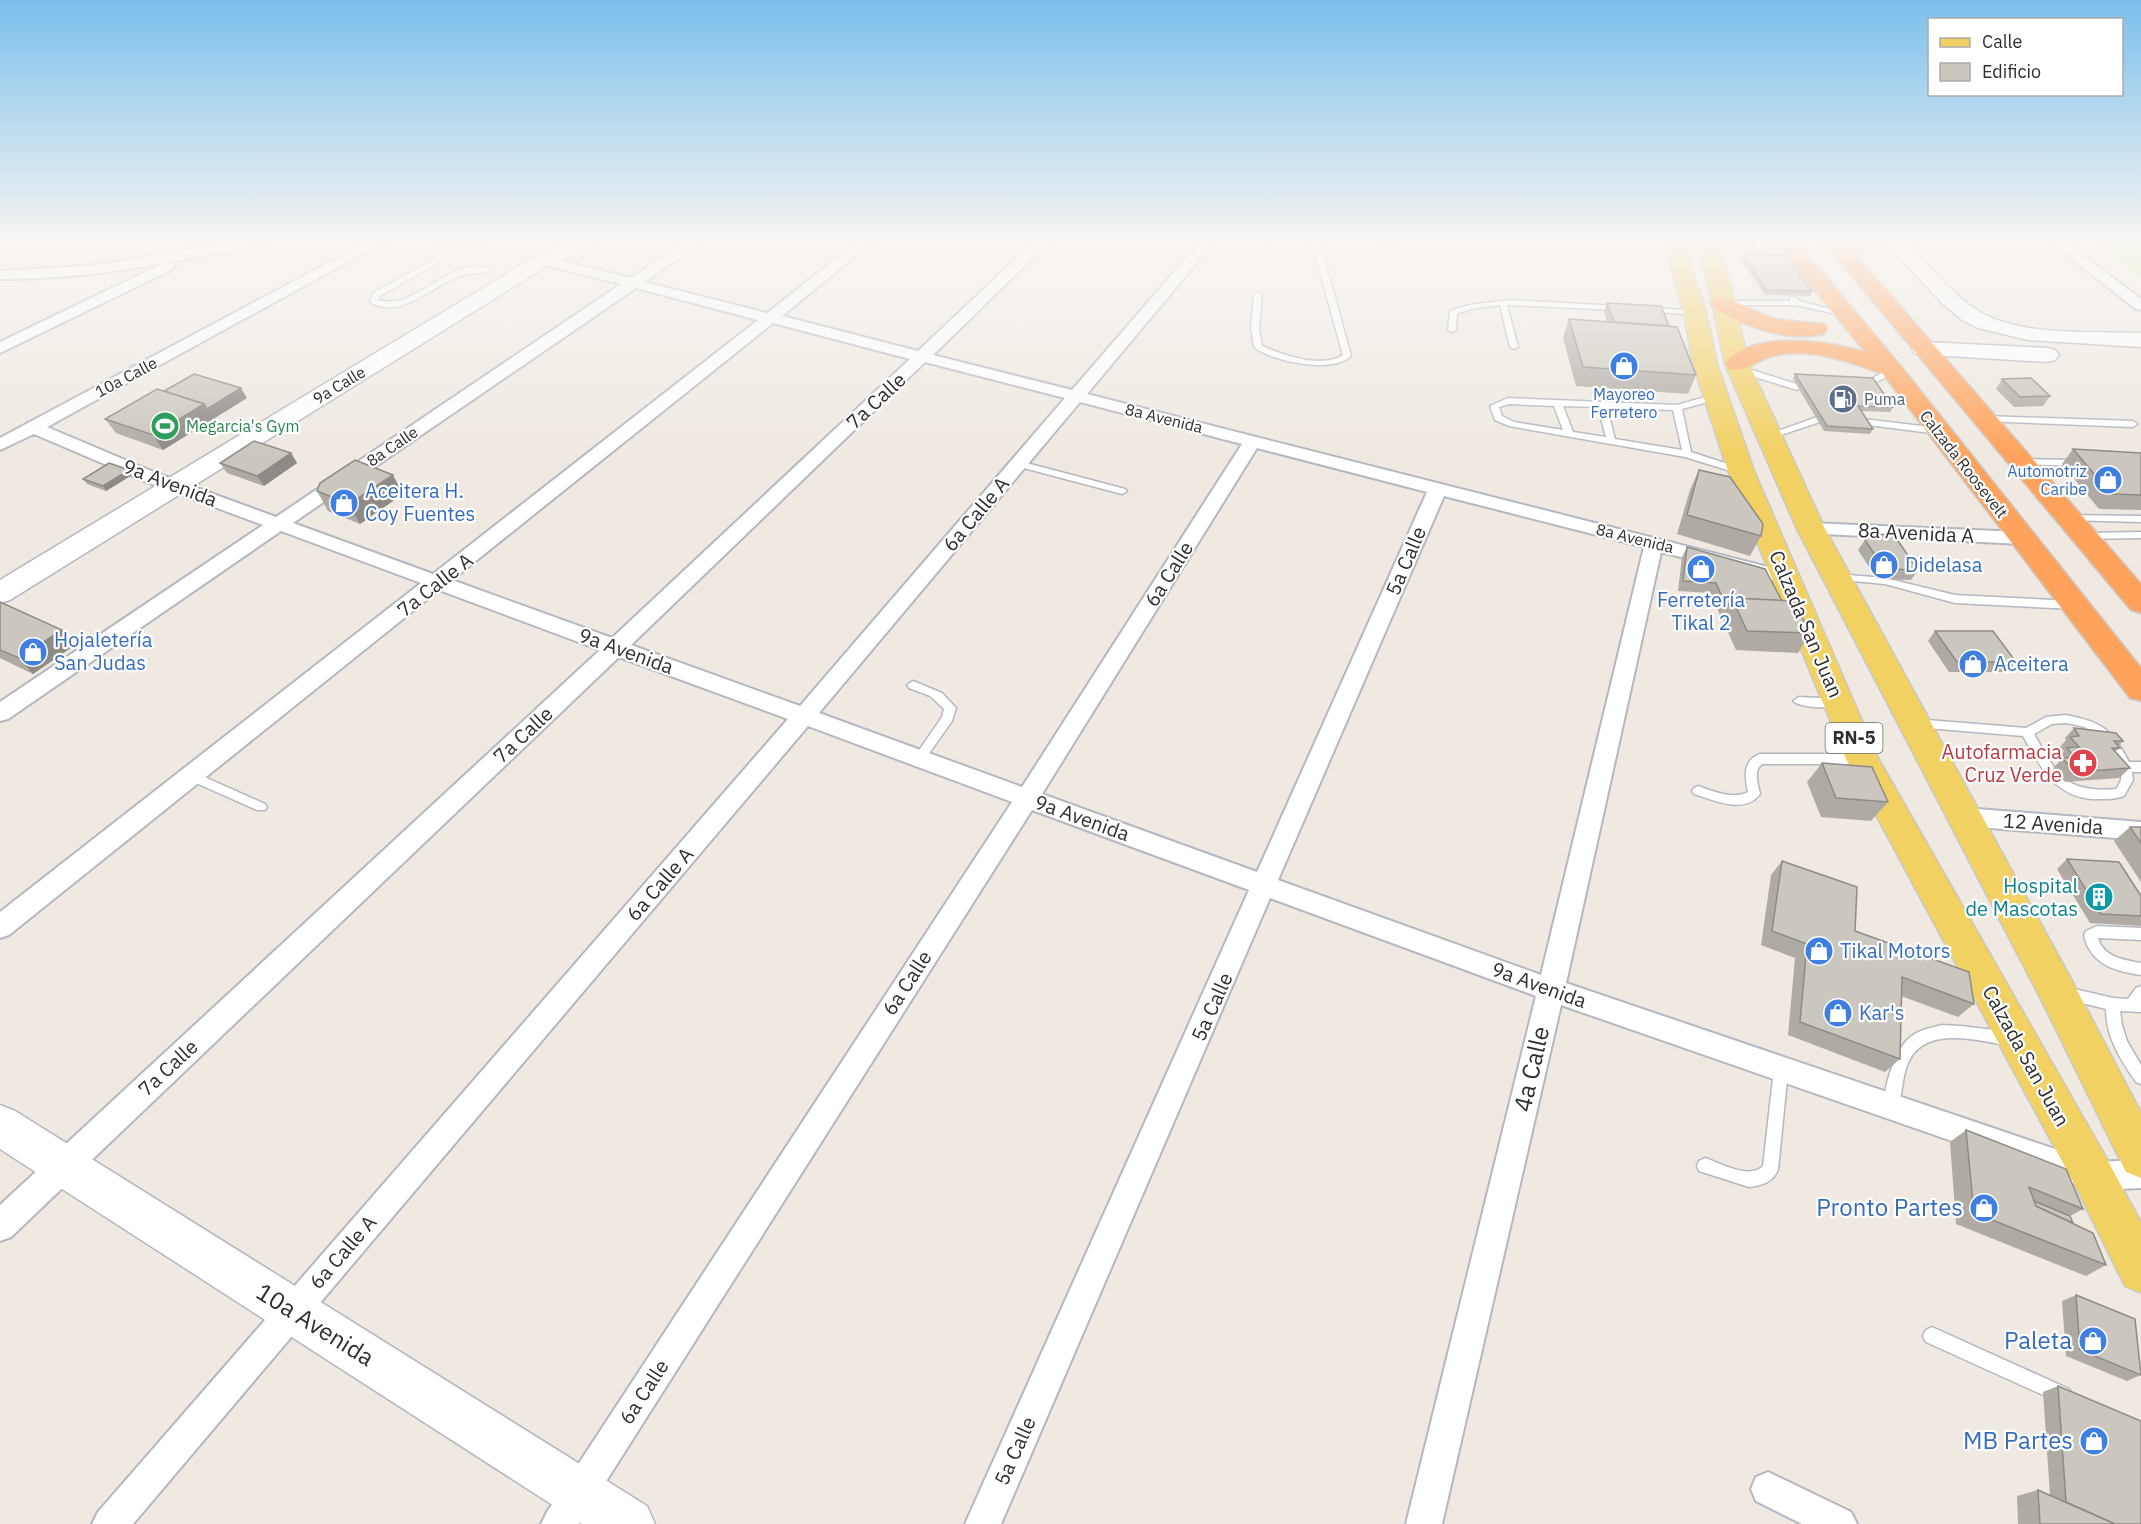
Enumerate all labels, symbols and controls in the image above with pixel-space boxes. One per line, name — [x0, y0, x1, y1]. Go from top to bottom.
legend — [1928, 18, 2123, 96]
text: Calle — [1982, 30, 2022, 53]
text: Edificio — [1982, 60, 2041, 83]
shop icon: Mayoreo Ferretero — [1608, 350, 1640, 382]
street label: 10a Calle — [92, 352, 161, 402]
street label: 9a Calle — [309, 361, 369, 408]
street label: 7a Calle — [840, 366, 911, 435]
fuel station icon: Puma — [1827, 383, 1859, 415]
place label: Mayoreo Ferretero — [1591, 384, 1657, 422]
place label: Puma — [1864, 389, 1906, 409]
street label: 8a Avenida — [1123, 399, 1205, 437]
street label: Calzada Roosevelt — [1916, 406, 2012, 522]
sports icon: Megarcia's Gym — [149, 410, 181, 442]
place label: Megarcia's Gym — [186, 416, 299, 436]
street label: 8a Calle — [362, 421, 422, 470]
street label: 9a Avenida — [119, 452, 222, 513]
place label: Automotriz Caribe — [2007, 461, 2087, 499]
shop icon: Automotriz Caribe — [2092, 464, 2124, 496]
street label: 6a Calle A — [936, 470, 1015, 557]
place label: Aceitera H. Coy Fuentes — [365, 477, 475, 527]
shop icon: Aceitera H. Coy Fuentes — [328, 487, 360, 519]
street label: 8a Avenida A — [1857, 516, 1975, 549]
street label: 8a Avenida — [1594, 519, 1676, 557]
street label: 5a Calle — [1379, 522, 1432, 599]
street label: 6a Calle — [1138, 536, 1199, 612]
street label: 7a Calle A — [391, 546, 479, 623]
street label: Calzada San Juan — [1763, 546, 1850, 702]
shop icon: Didelasa — [1868, 549, 1900, 581]
place label: Didelasa — [1905, 551, 1983, 578]
shop icon: Ferretería Tikal 2 — [1685, 553, 1717, 585]
place label: Ferretería Tikal 2 — [1657, 586, 1745, 636]
street label: 9a Avenida — [575, 621, 678, 680]
place label: Hojaletería San Judas — [54, 626, 153, 676]
shop icon: Hojaletería San Judas — [17, 636, 49, 668]
shop icon: Aceitera — [1957, 648, 1989, 680]
place label: Aceitera — [1994, 650, 2069, 677]
street label: 7a Calle — [487, 700, 558, 769]
road number: RN-5 — [1826, 723, 1882, 753]
place label: Autofarmacia Cruz Verde — [1941, 738, 2062, 788]
pharmacy icon: Autofarmacia Cruz Verde — [2067, 747, 2099, 779]
street label: 9a Avenida — [1031, 788, 1134, 847]
street label: 12 Avenida — [2002, 807, 2104, 840]
street label: 6a Calle A — [620, 841, 699, 926]
place label: Hospital de Mascotas — [1965, 872, 2078, 922]
building icon: Hospital de Mascotas — [2083, 881, 2115, 913]
shop icon: Tikal Motors — [1803, 935, 1835, 967]
place label: Tikal Motors — [1840, 937, 1950, 964]
street label: 6a Calle — [876, 945, 938, 1020]
street label: 9a Avenida — [1488, 955, 1591, 1014]
street label: 5a Calle — [1185, 968, 1239, 1045]
street label: Calzada San Juan — [1976, 980, 2076, 1131]
shop icon: Kar's — [1822, 997, 1854, 1029]
place label: Kar's — [1859, 999, 1905, 1026]
street label: 4a Calle — [1506, 1023, 1556, 1115]
street label: 7a Calle — [132, 1033, 203, 1102]
place label: Pronto Partes — [1816, 1191, 1963, 1223]
shop icon: Pronto Partes — [1968, 1192, 2000, 1224]
street label: 6a Calle A — [303, 1209, 382, 1294]
street label: 10a Avenida — [251, 1275, 381, 1373]
place label: Paleta — [2004, 1324, 2072, 1356]
shop icon: Paleta — [2077, 1325, 2109, 1357]
street label: 6a Calle — [613, 1354, 675, 1429]
street label: 5a Calle — [988, 1412, 1042, 1489]
place label: MB Partes — [1963, 1424, 2073, 1456]
shop icon: MB Partes — [2078, 1425, 2110, 1457]

